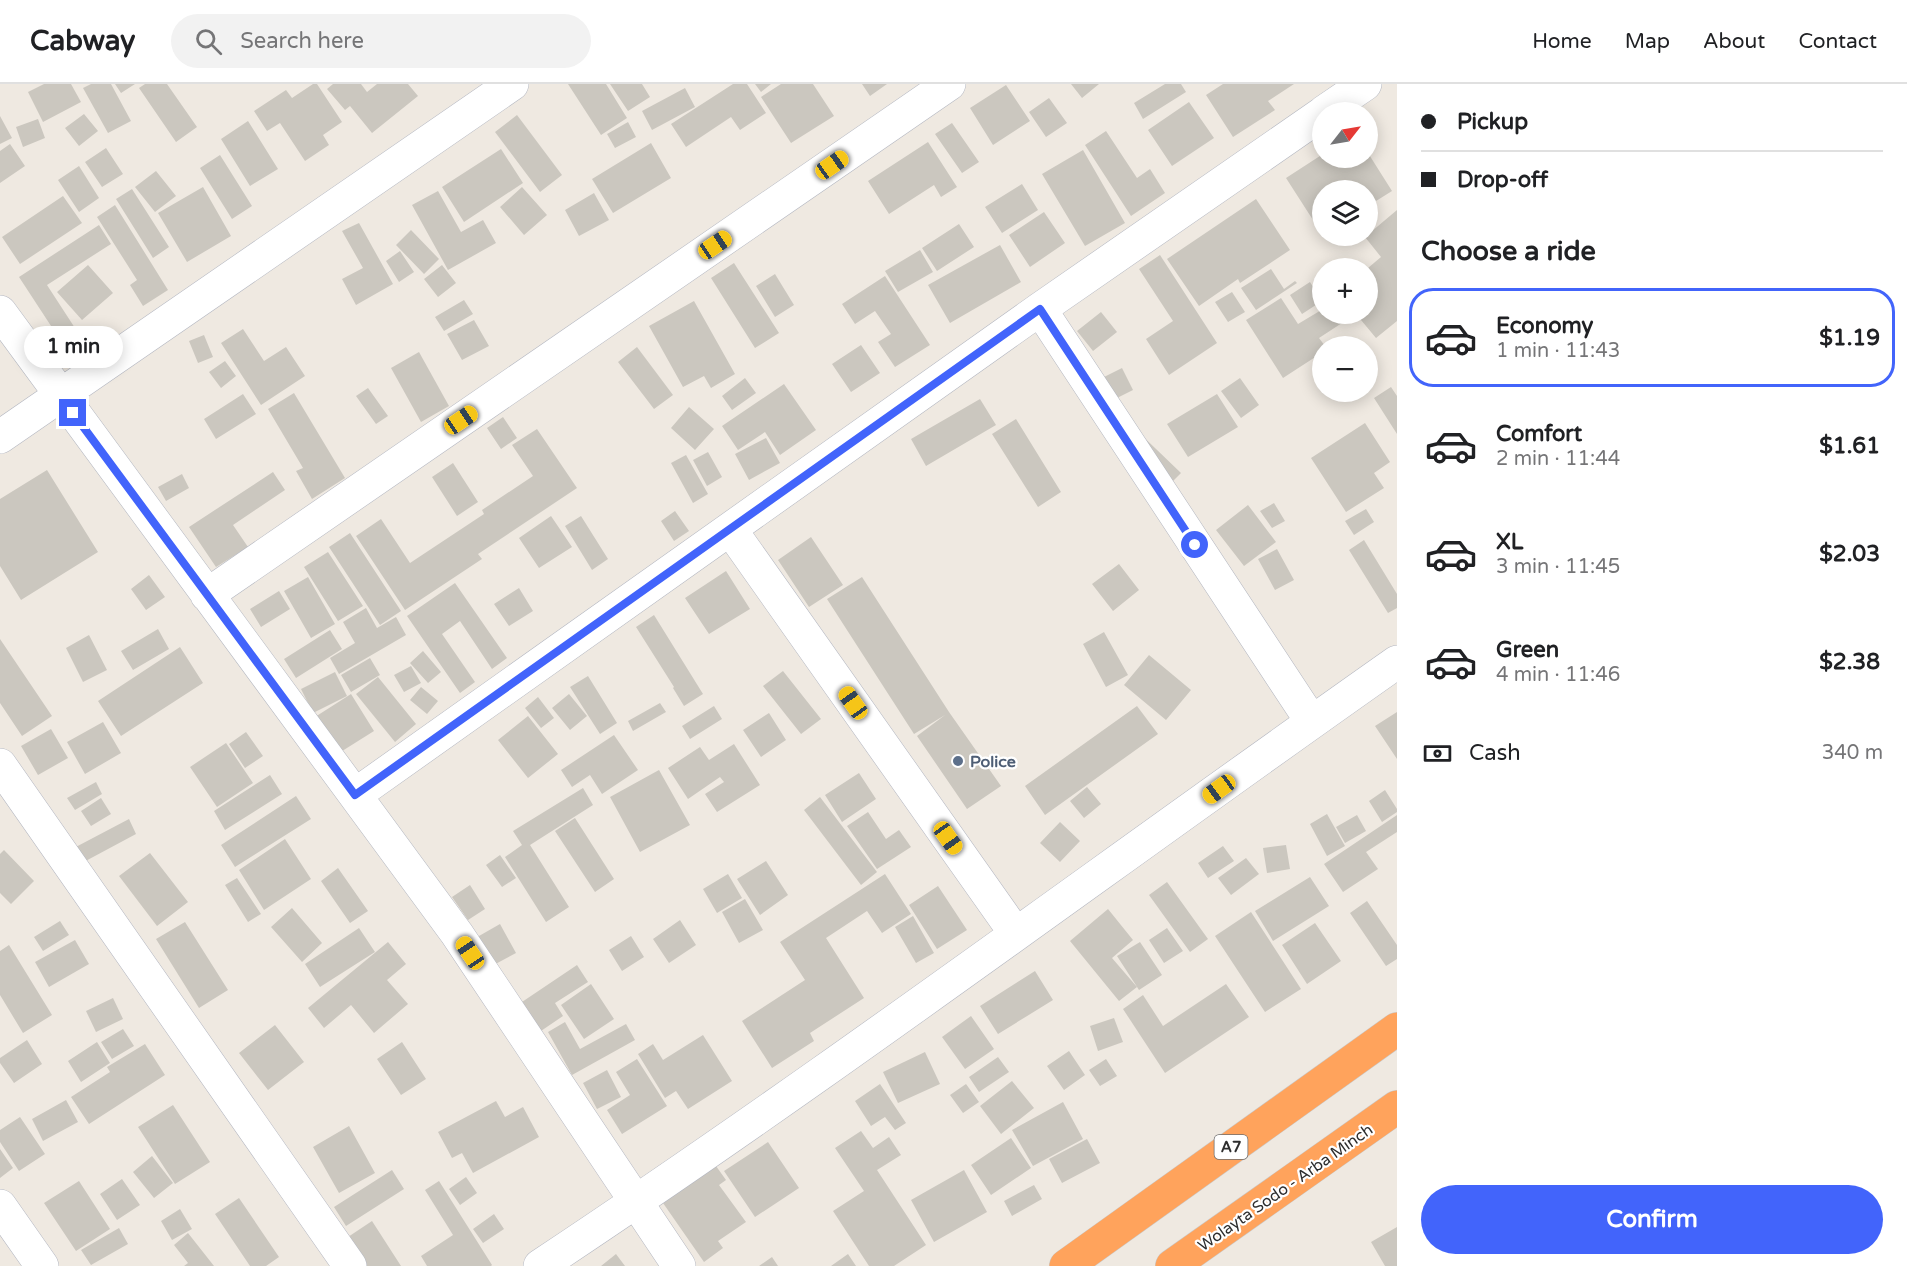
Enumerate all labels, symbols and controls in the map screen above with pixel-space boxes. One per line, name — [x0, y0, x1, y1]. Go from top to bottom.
search box — [171, 14, 591, 68]
text: Cabway — [30, 24, 135, 58]
icon: search — [192, 25, 225, 58]
text: Search here — [240, 28, 364, 54]
text: Home — [1532, 29, 1592, 54]
text: Map — [1625, 29, 1670, 54]
text: About — [1703, 29, 1765, 54]
text: Contact — [1798, 29, 1877, 54]
north arrow — [1312, 102, 1378, 168]
map controls — [1312, 102, 1378, 402]
text: Pickup — [1457, 109, 1528, 135]
car — [812, 147, 852, 183]
text: Drop-off — [1457, 167, 1548, 193]
button: layers — [1312, 180, 1378, 246]
car — [695, 227, 735, 263]
text: Choose a ride — [1421, 235, 1596, 268]
button: + — [1312, 258, 1378, 324]
icon: car — [1424, 311, 1478, 365]
text: Economy — [1496, 313, 1593, 339]
text: $1.19 — [1819, 325, 1880, 351]
callout: 1 min — [23, 326, 122, 368]
text: 1 min — [47, 335, 100, 359]
button: − — [1312, 336, 1378, 402]
text: 1 min · 11:43 — [1496, 339, 1620, 363]
route end — [59, 399, 86, 426]
car — [441, 402, 481, 438]
icon: car — [1424, 419, 1478, 473]
text: Comfort — [1496, 421, 1582, 447]
text: $1.61 — [1819, 433, 1880, 459]
text: 2 min · 11:44 — [1496, 447, 1620, 471]
icon: car — [1424, 527, 1478, 581]
text: XL — [1496, 529, 1523, 555]
route start — [1181, 531, 1208, 558]
text: $2.03 — [1819, 541, 1880, 567]
text: 3 min · 11:45 — [1496, 555, 1620, 579]
icon: car — [1424, 635, 1478, 689]
text: Green — [1496, 637, 1559, 663]
text: $2.38 — [1819, 649, 1880, 675]
text: 4 min · 11:46 — [1496, 663, 1620, 687]
car — [835, 683, 871, 723]
icon: cash — [1421, 737, 1454, 770]
text: Cash — [1469, 740, 1521, 766]
text: 340 m — [1822, 741, 1883, 765]
place label: Police — [970, 752, 1016, 772]
marker: Police — [951, 754, 965, 768]
car — [1199, 771, 1239, 807]
car — [930, 818, 966, 858]
car — [452, 933, 488, 973]
street label: Wolayta Sodo - Arba Minch — [1194, 1120, 1377, 1256]
road number: A7 — [1214, 1135, 1248, 1159]
button: Confirm — [1421, 1185, 1883, 1254]

